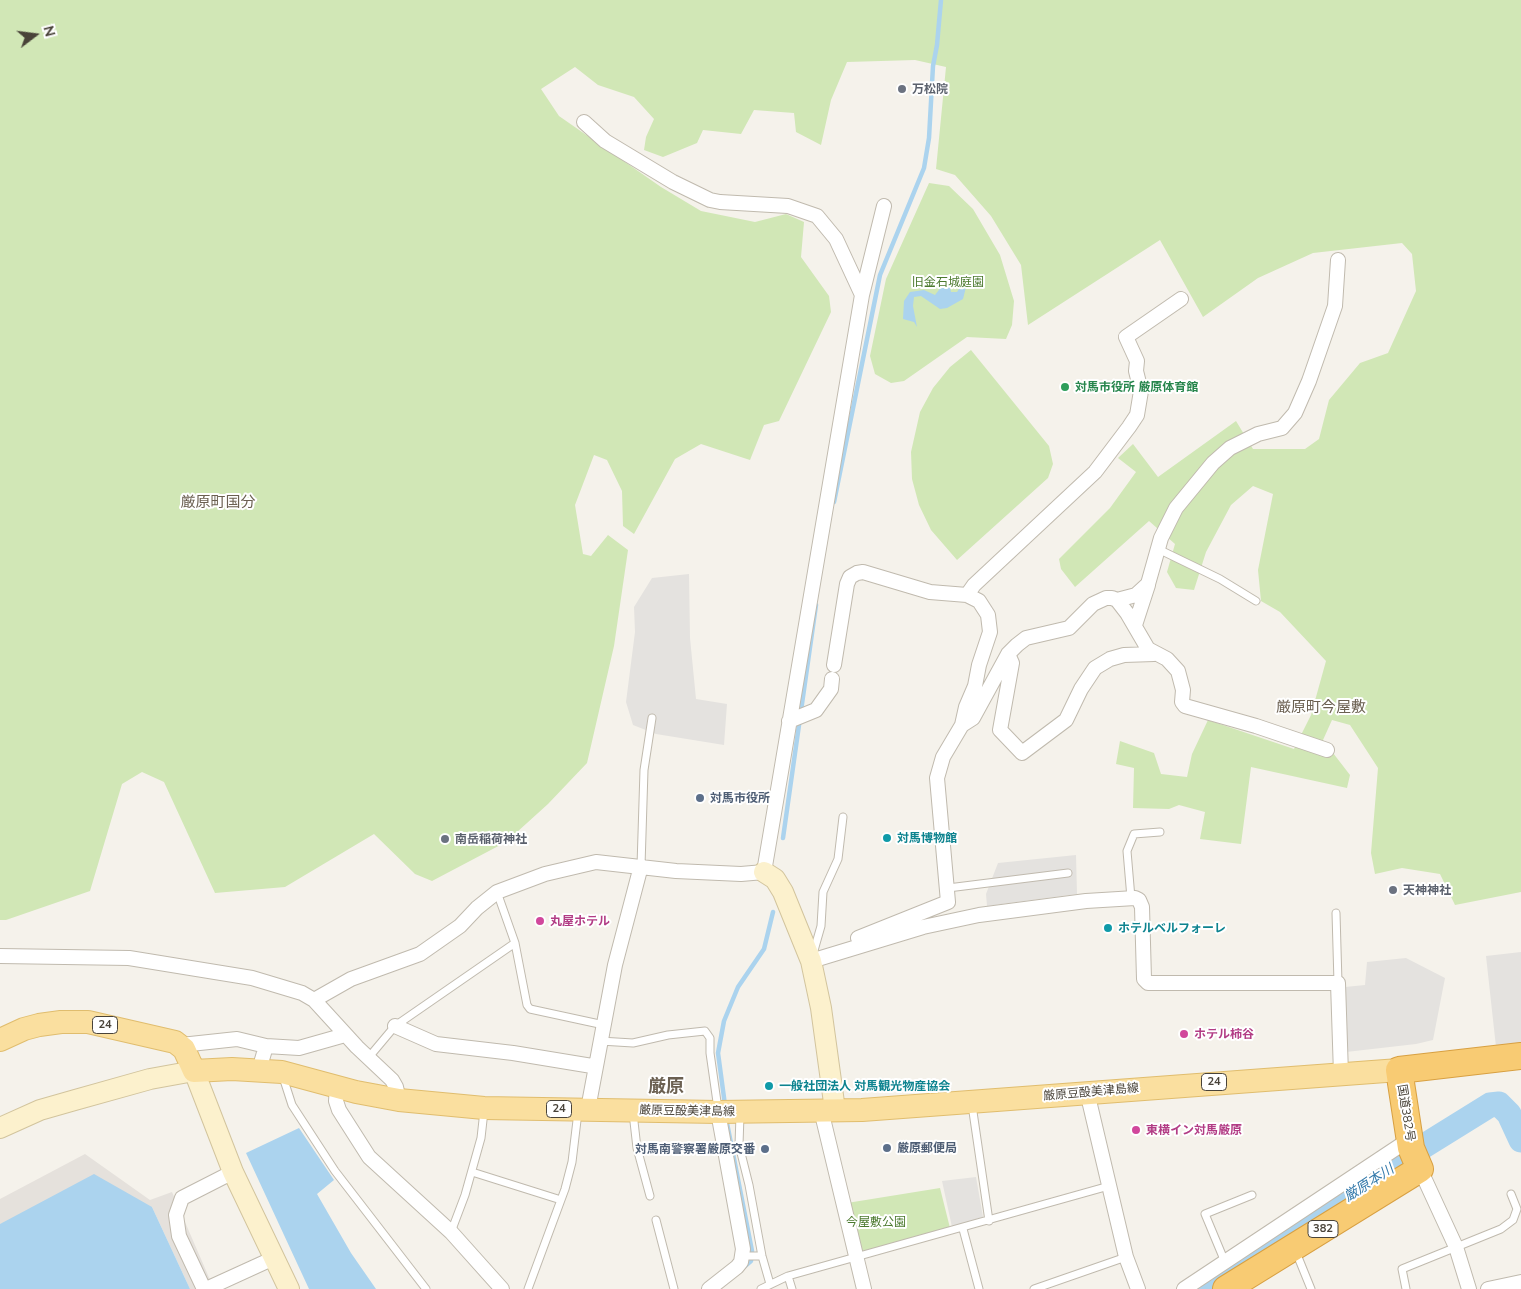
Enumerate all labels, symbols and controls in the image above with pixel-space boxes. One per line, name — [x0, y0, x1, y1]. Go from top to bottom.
north arrow — [10, 10, 60, 60]
text: N — [39, 24, 60, 39]
place label: 万松院 — [912, 82, 948, 96]
marker: 万松院 — [896, 83, 908, 95]
park label: 旧金石城庭園 — [912, 275, 984, 289]
place label: 対馬市役所 厳原体育館 — [1075, 380, 1198, 394]
marker: 対馬市役所 厳原体育館 — [1059, 381, 1071, 393]
district label: 厳原町国分 — [181, 493, 255, 511]
district label: 厳原町今屋敷 — [1276, 698, 1366, 716]
place label: 対馬市役所 — [710, 791, 770, 805]
marker: 対馬市役所 — [694, 792, 706, 804]
place label: 対馬博物館 — [897, 831, 957, 845]
place label: 南岳稲荷神社 — [455, 832, 527, 846]
marker: 対馬博物館 — [881, 832, 893, 844]
marker: 南岳稲荷神社 — [439, 833, 451, 845]
place label: 天神神社 — [1403, 883, 1451, 897]
marker: 天神神社 — [1387, 884, 1399, 896]
place label: 丸屋ホテル — [550, 914, 610, 928]
marker: 丸屋ホテル — [534, 915, 546, 927]
place label: ホテルベルフォーレ — [1118, 921, 1226, 935]
marker: ホテルベルフォーレ — [1102, 922, 1114, 934]
road number: 24 — [92, 1016, 118, 1034]
place label: ホテル柿谷 — [1194, 1027, 1254, 1041]
marker: ホテル柿谷 — [1178, 1028, 1190, 1040]
road number: 24 — [1202, 1074, 1226, 1090]
district label: 厳原 — [648, 1076, 684, 1098]
place label: 一般社団法人 対馬観光物産協会 — [779, 1079, 950, 1093]
marker: 一般社団法人 対馬観光物産協会 — [763, 1080, 775, 1092]
street label: 厳原豆酘美津島線 — [1043, 1081, 1139, 1103]
street label: 国道382号 — [1394, 1083, 1418, 1143]
road number: 24 — [546, 1100, 572, 1118]
street label: 厳原豆酘美津島線 — [639, 1103, 735, 1119]
place label: 東横イン対馬厳原 — [1146, 1123, 1242, 1137]
marker: 東横イン対馬厳原 — [1130, 1124, 1142, 1136]
place label: 厳原郵便局 — [897, 1141, 957, 1155]
place label: 対馬南警察署厳原交番 — [635, 1142, 755, 1156]
marker: 厳原郵便局 — [881, 1142, 893, 1154]
marker: 対馬南警察署厳原交番 — [759, 1143, 771, 1155]
water label: 厳原本川 — [1341, 1161, 1397, 1205]
park label: 今屋敷公園 — [846, 1215, 906, 1229]
road number: 382 — [1308, 1220, 1338, 1238]

